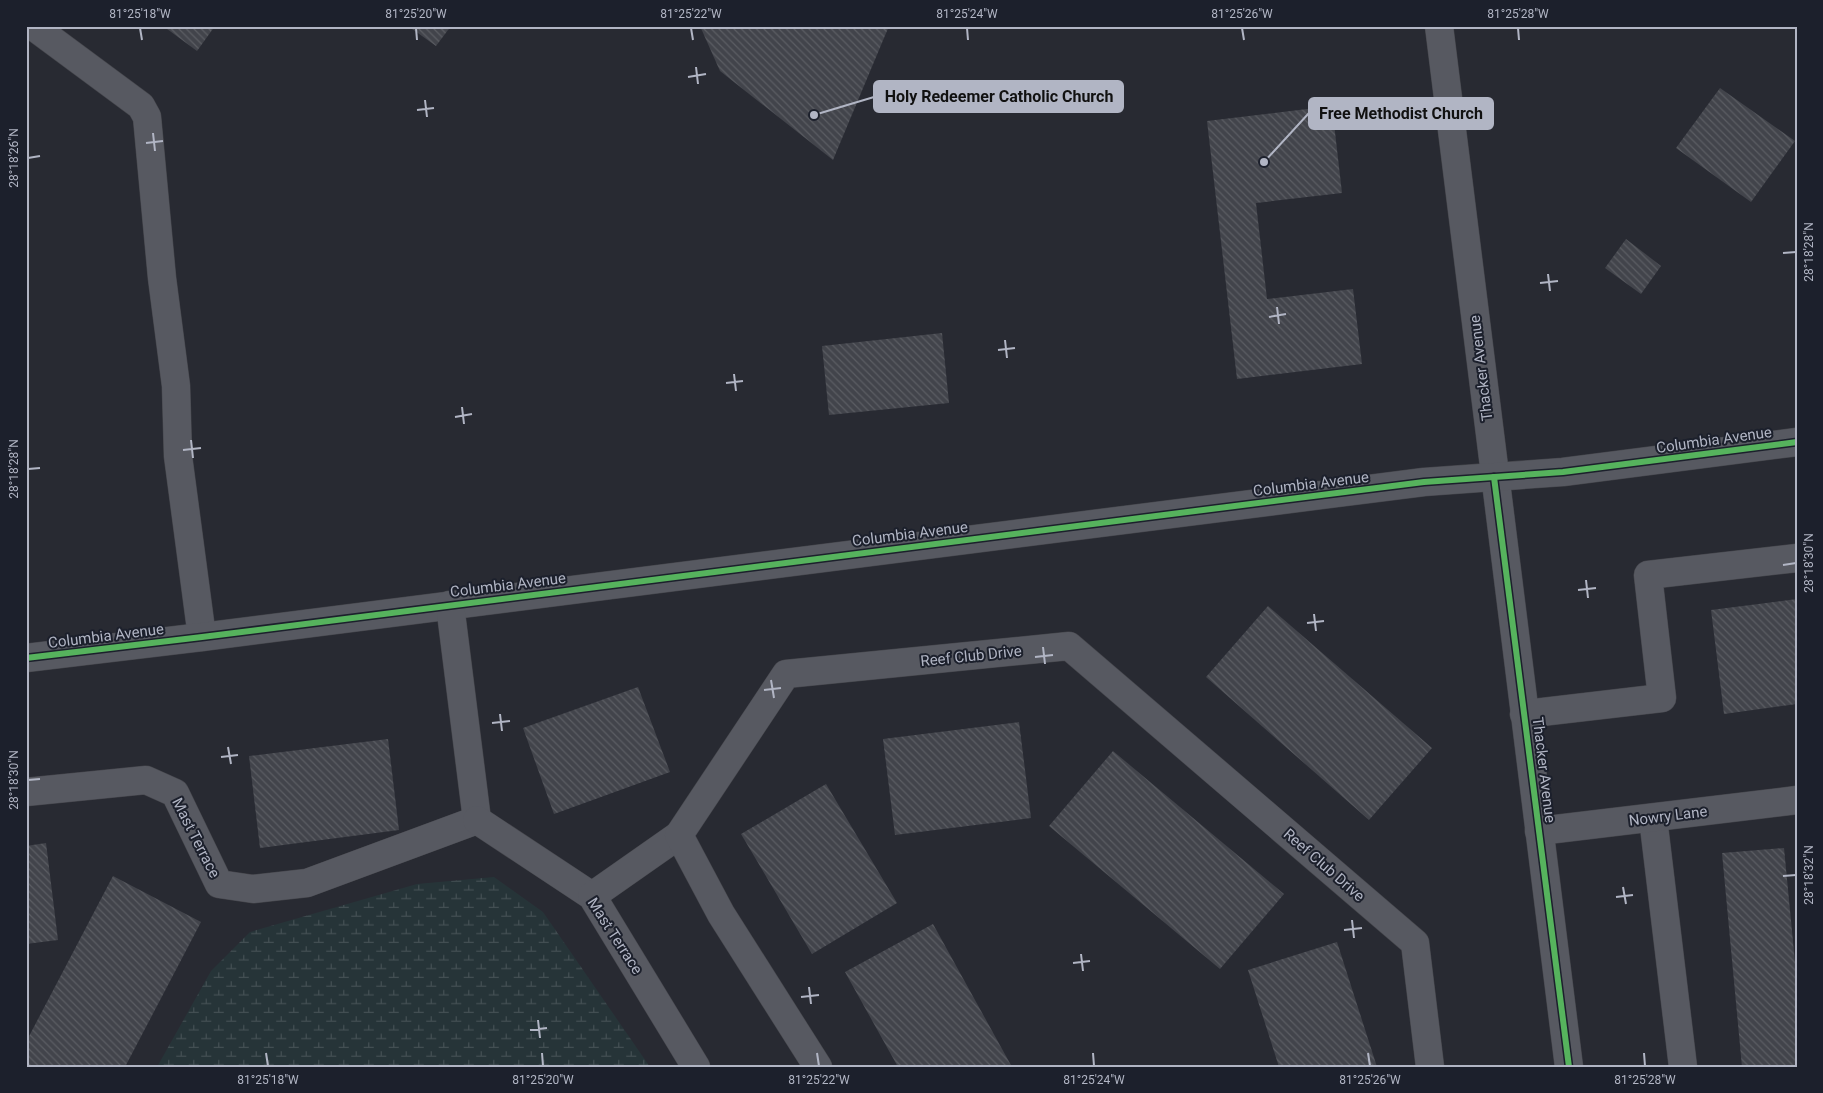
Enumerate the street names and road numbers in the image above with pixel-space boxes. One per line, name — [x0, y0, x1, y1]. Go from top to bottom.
street label: Thacker Avenue — [1466, 314, 1496, 422]
street label: Columbia Avenue — [1655, 423, 1773, 457]
street label: Columbia Avenue — [1252, 468, 1370, 500]
street label: Columbia Avenue — [851, 518, 969, 550]
street label: Columbia Avenue — [449, 569, 567, 601]
street label: Columbia Avenue — [47, 620, 165, 652]
street label: Reef Club Drive — [920, 642, 1023, 670]
street label: Thacker Avenue — [1529, 716, 1559, 824]
street label: Mast Terrace — [168, 795, 224, 881]
street label: Nowry Lane — [1628, 802, 1708, 830]
street label: Reef Club Drive — [1280, 825, 1368, 905]
street label: Mast Terrace — [584, 894, 646, 978]

